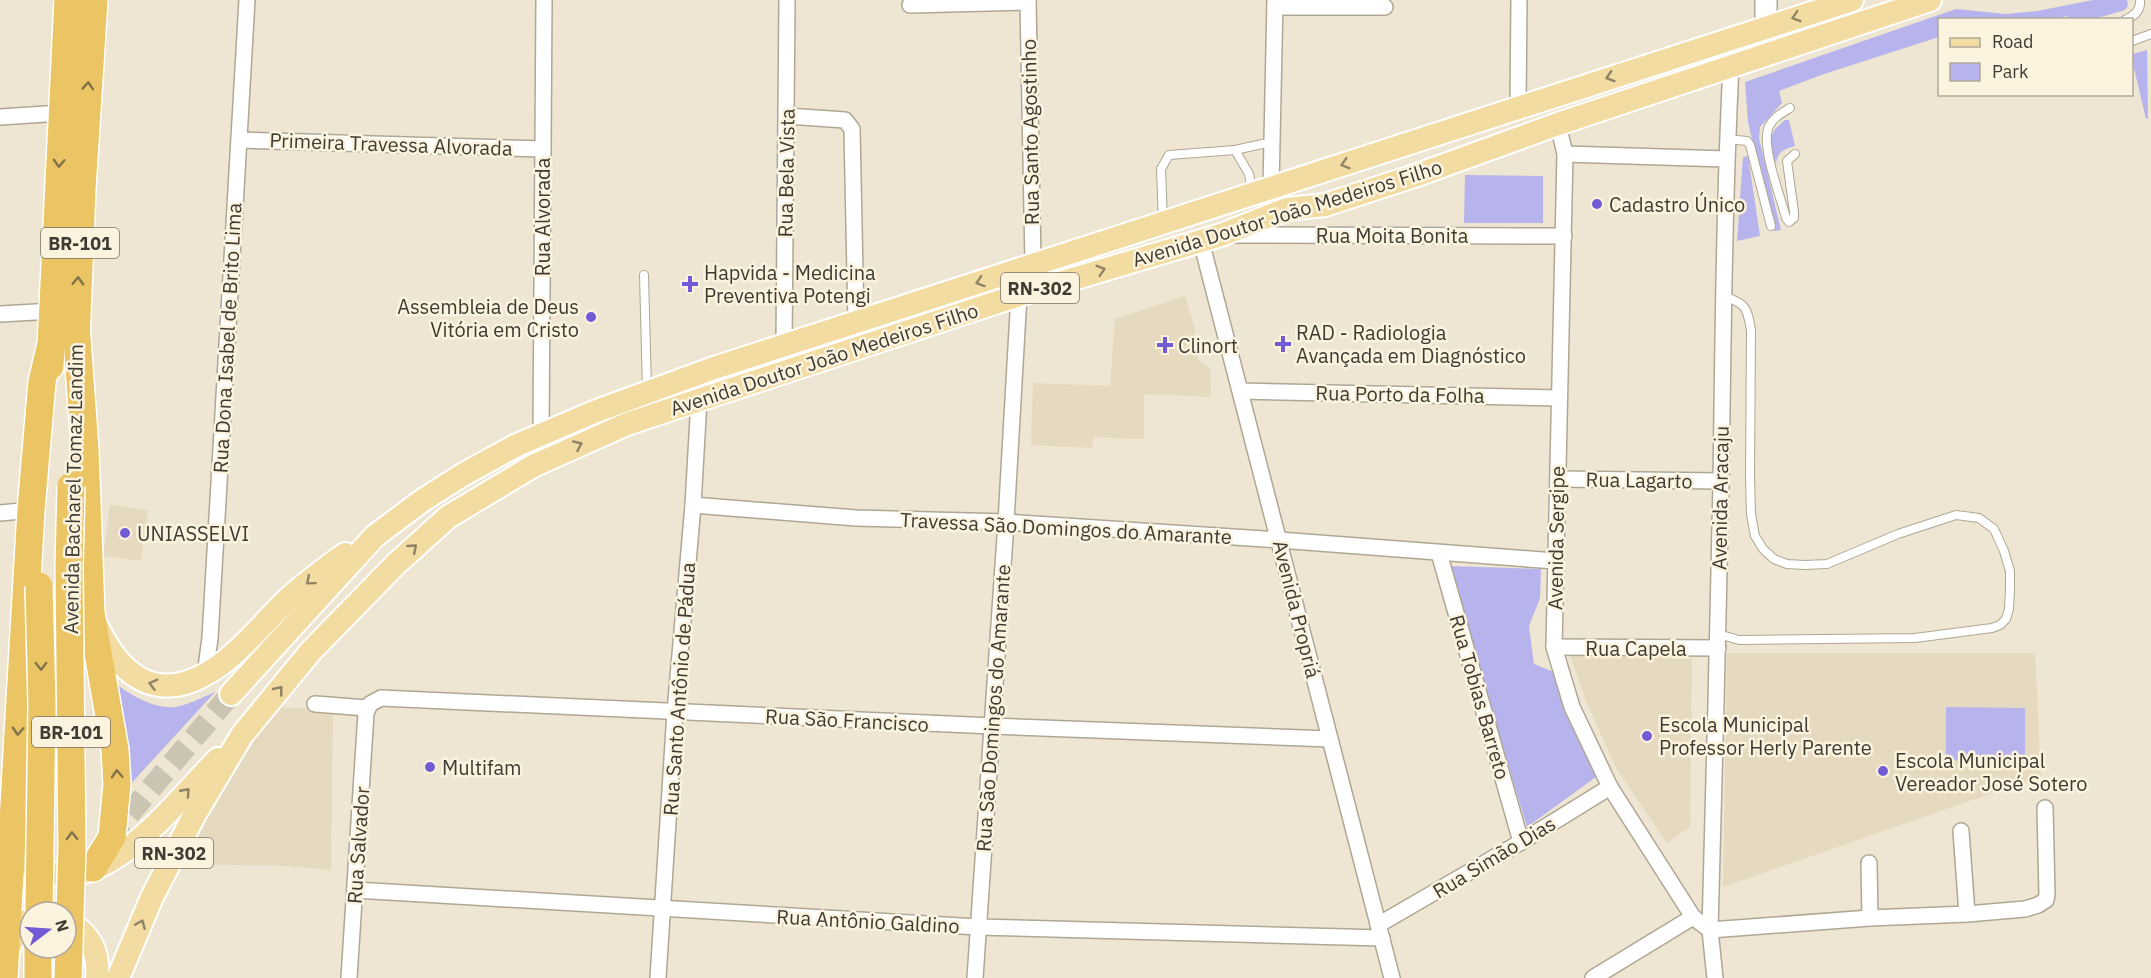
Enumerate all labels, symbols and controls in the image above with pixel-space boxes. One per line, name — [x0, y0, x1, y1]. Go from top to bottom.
one-way arrow — [1791, 10, 1802, 23]
legend — [1938, 18, 2133, 96]
text: Road — [1992, 30, 2033, 53]
street label: Rua Santo Agostinho — [1015, 39, 1045, 225]
text: Park — [1992, 60, 2029, 83]
one-way arrow — [1605, 70, 1616, 82]
one-way arrow — [82, 82, 95, 91]
street label: Rua Bela Vista — [771, 108, 801, 238]
street label: Primeira Travessa Alvorada — [269, 126, 513, 162]
street label: Avenida Doutor João Medeiros Filho — [1129, 153, 1445, 273]
street label: Rua Alvorada — [529, 157, 556, 276]
one-way arrow — [1340, 157, 1351, 169]
one-way arrow — [53, 159, 65, 168]
place label: Cadastro Único — [1609, 191, 1745, 218]
marker: Cadastro Único — [1590, 197, 1604, 211]
street label: Rua Dona Isabel de Brito Lima — [206, 202, 248, 474]
street label: Rua Moita Bonita — [1316, 222, 1469, 249]
road number: BR-101 — [41, 228, 119, 258]
place label: Hapvida - Medicina Preventiva Potengi — [704, 259, 876, 309]
one-way arrow — [1095, 265, 1106, 277]
road number: RN-302 — [1001, 273, 1079, 303]
one-way arrow — [975, 274, 986, 287]
marker: Hapvida - Medicina Preventiva Potengi — [681, 275, 699, 293]
one-way arrow — [72, 277, 85, 286]
place label: Assembleia de Deus Vitória em Cristo — [397, 293, 579, 343]
street label: Avenida Doutor João Medeiros Filho — [666, 296, 982, 422]
marker: Assembleia de Deus Vitória em Cristo — [584, 310, 598, 324]
place label: RAD - Radiologia Avançada em Diagnóstico — [1296, 319, 1526, 369]
place label: Clinort — [1178, 332, 1238, 359]
marker: RAD - Radiologia Avançada em Diagnóstico — [1274, 335, 1292, 353]
marker: Clinort — [1156, 336, 1174, 354]
street label: Avenida Bacharel Tomaz Landim — [57, 344, 89, 634]
street label: Rua Porto da Folha — [1315, 379, 1485, 409]
street label: Avenida Aracaju — [1705, 426, 1735, 570]
one-way arrow — [571, 441, 582, 453]
street label: Avenida Sergipe — [1541, 466, 1571, 610]
street label: Rua Lagarto — [1585, 466, 1693, 494]
street label: Travessa São Domingos do Amarante — [899, 506, 1233, 550]
place label: UNIASSELVI — [137, 520, 249, 547]
marker: UNIASSELVI — [118, 526, 132, 540]
street label: Avenida Propriá — [1267, 537, 1327, 681]
one-way arrow — [407, 544, 417, 555]
street label: Rua Santo Antônio de Pádua — [657, 561, 701, 817]
street label: Rua São Domingos do Amarante — [969, 563, 1017, 853]
one-way arrow — [306, 574, 317, 585]
street label: Rua Tobias Barreto — [1444, 612, 1516, 782]
street label: Rua Capela — [1585, 635, 1687, 662]
one-way arrow — [35, 661, 47, 670]
one-way arrow — [148, 679, 159, 691]
one-way arrow — [272, 685, 283, 696]
street label: Rua São Francisco — [764, 702, 930, 738]
place label: Escola Municipal Professor Herly Parente — [1659, 711, 1872, 761]
road number: BR-101 — [32, 717, 110, 747]
one-way arrow — [11, 727, 24, 736]
marker: Escola Municipal Professor Herly Parente — [1640, 729, 1654, 743]
place label: Escola Municipal Vereador José Sotero — [1895, 747, 2087, 797]
place label: Multifam — [442, 754, 522, 781]
marker: Multifam — [423, 760, 437, 774]
marker: Escola Municipal Vereador José Sotero — [1876, 764, 1890, 778]
one-way arrow — [110, 769, 123, 778]
street label: Rua Salvador — [340, 785, 376, 905]
one-way arrow — [179, 789, 190, 799]
street label: Rua Simão Dias — [1427, 810, 1561, 904]
one-way arrow — [66, 831, 78, 840]
road number: RN-302 — [135, 838, 213, 868]
north arrow — [18, 900, 78, 960]
street label: Rua Antônio Galdino — [776, 903, 960, 939]
text: N — [51, 917, 74, 934]
one-way arrow — [134, 919, 146, 930]

